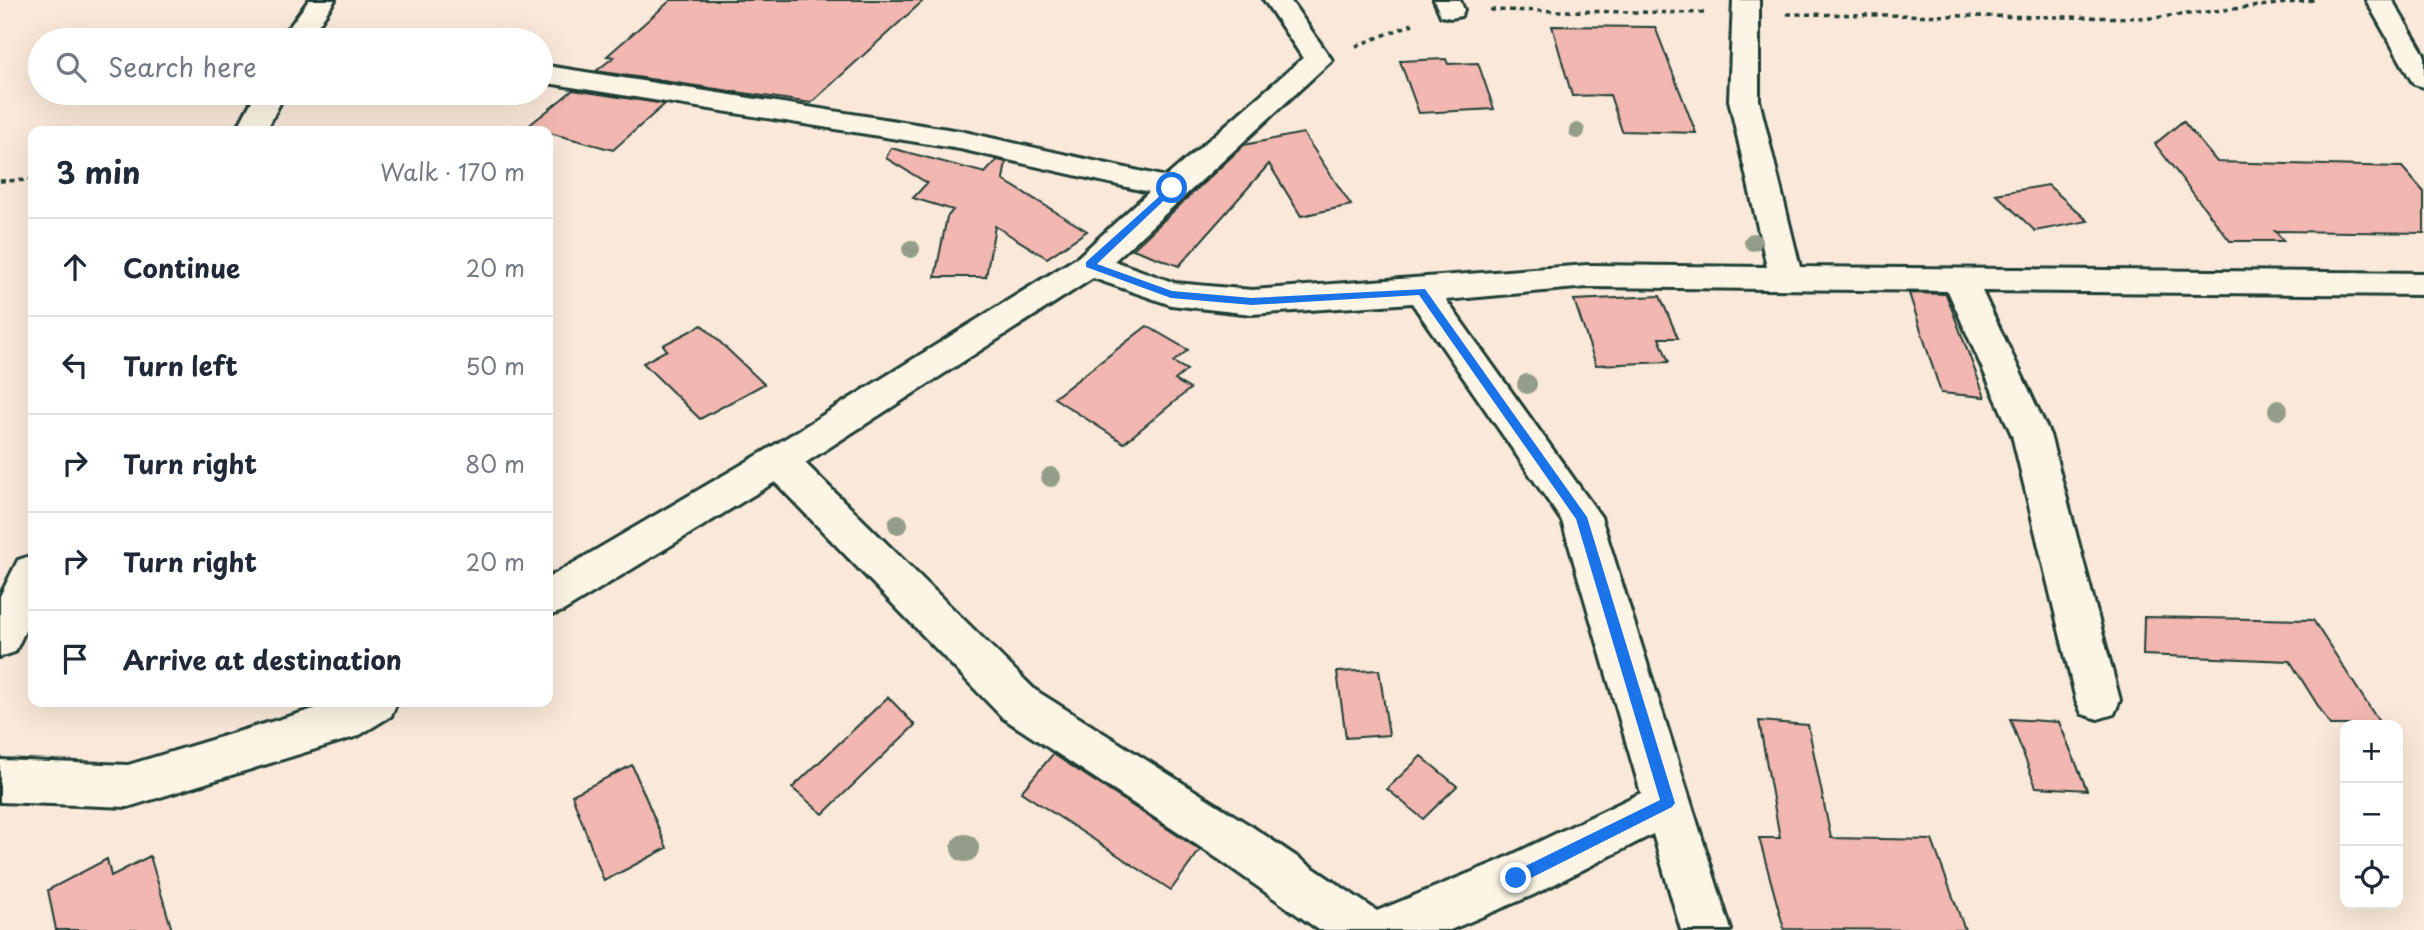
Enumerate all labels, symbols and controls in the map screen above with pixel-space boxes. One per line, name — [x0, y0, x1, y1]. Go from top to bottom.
search box — [28, 28, 553, 105]
text: Search here — [108, 47, 257, 86]
icon: search — [52, 48, 90, 86]
text: 3 min — [56, 149, 141, 194]
text: Walk · 170 m — [380, 154, 525, 189]
route start — [1156, 172, 1187, 203]
icon: ahead — [56, 248, 94, 286]
text: Continue — [123, 248, 240, 287]
text: 20 m — [466, 250, 525, 285]
icon: left — [56, 346, 94, 384]
text: Turn left — [123, 346, 238, 385]
text: 50 m — [465, 348, 525, 383]
icon: right — [56, 444, 94, 482]
text: Turn right — [123, 444, 257, 483]
text: 80 m — [465, 446, 525, 481]
icon: right — [56, 542, 94, 580]
text: Turn right — [123, 542, 257, 581]
text: 20 m — [466, 544, 525, 579]
icon: arrive — [56, 640, 94, 678]
text: Arrive at destination — [123, 640, 402, 679]
map controls — [2340, 720, 2403, 909]
button: + — [2340, 720, 2403, 783]
button: − — [2340, 783, 2403, 846]
button: locate — [2340, 846, 2403, 909]
route end — [1500, 862, 1531, 893]

